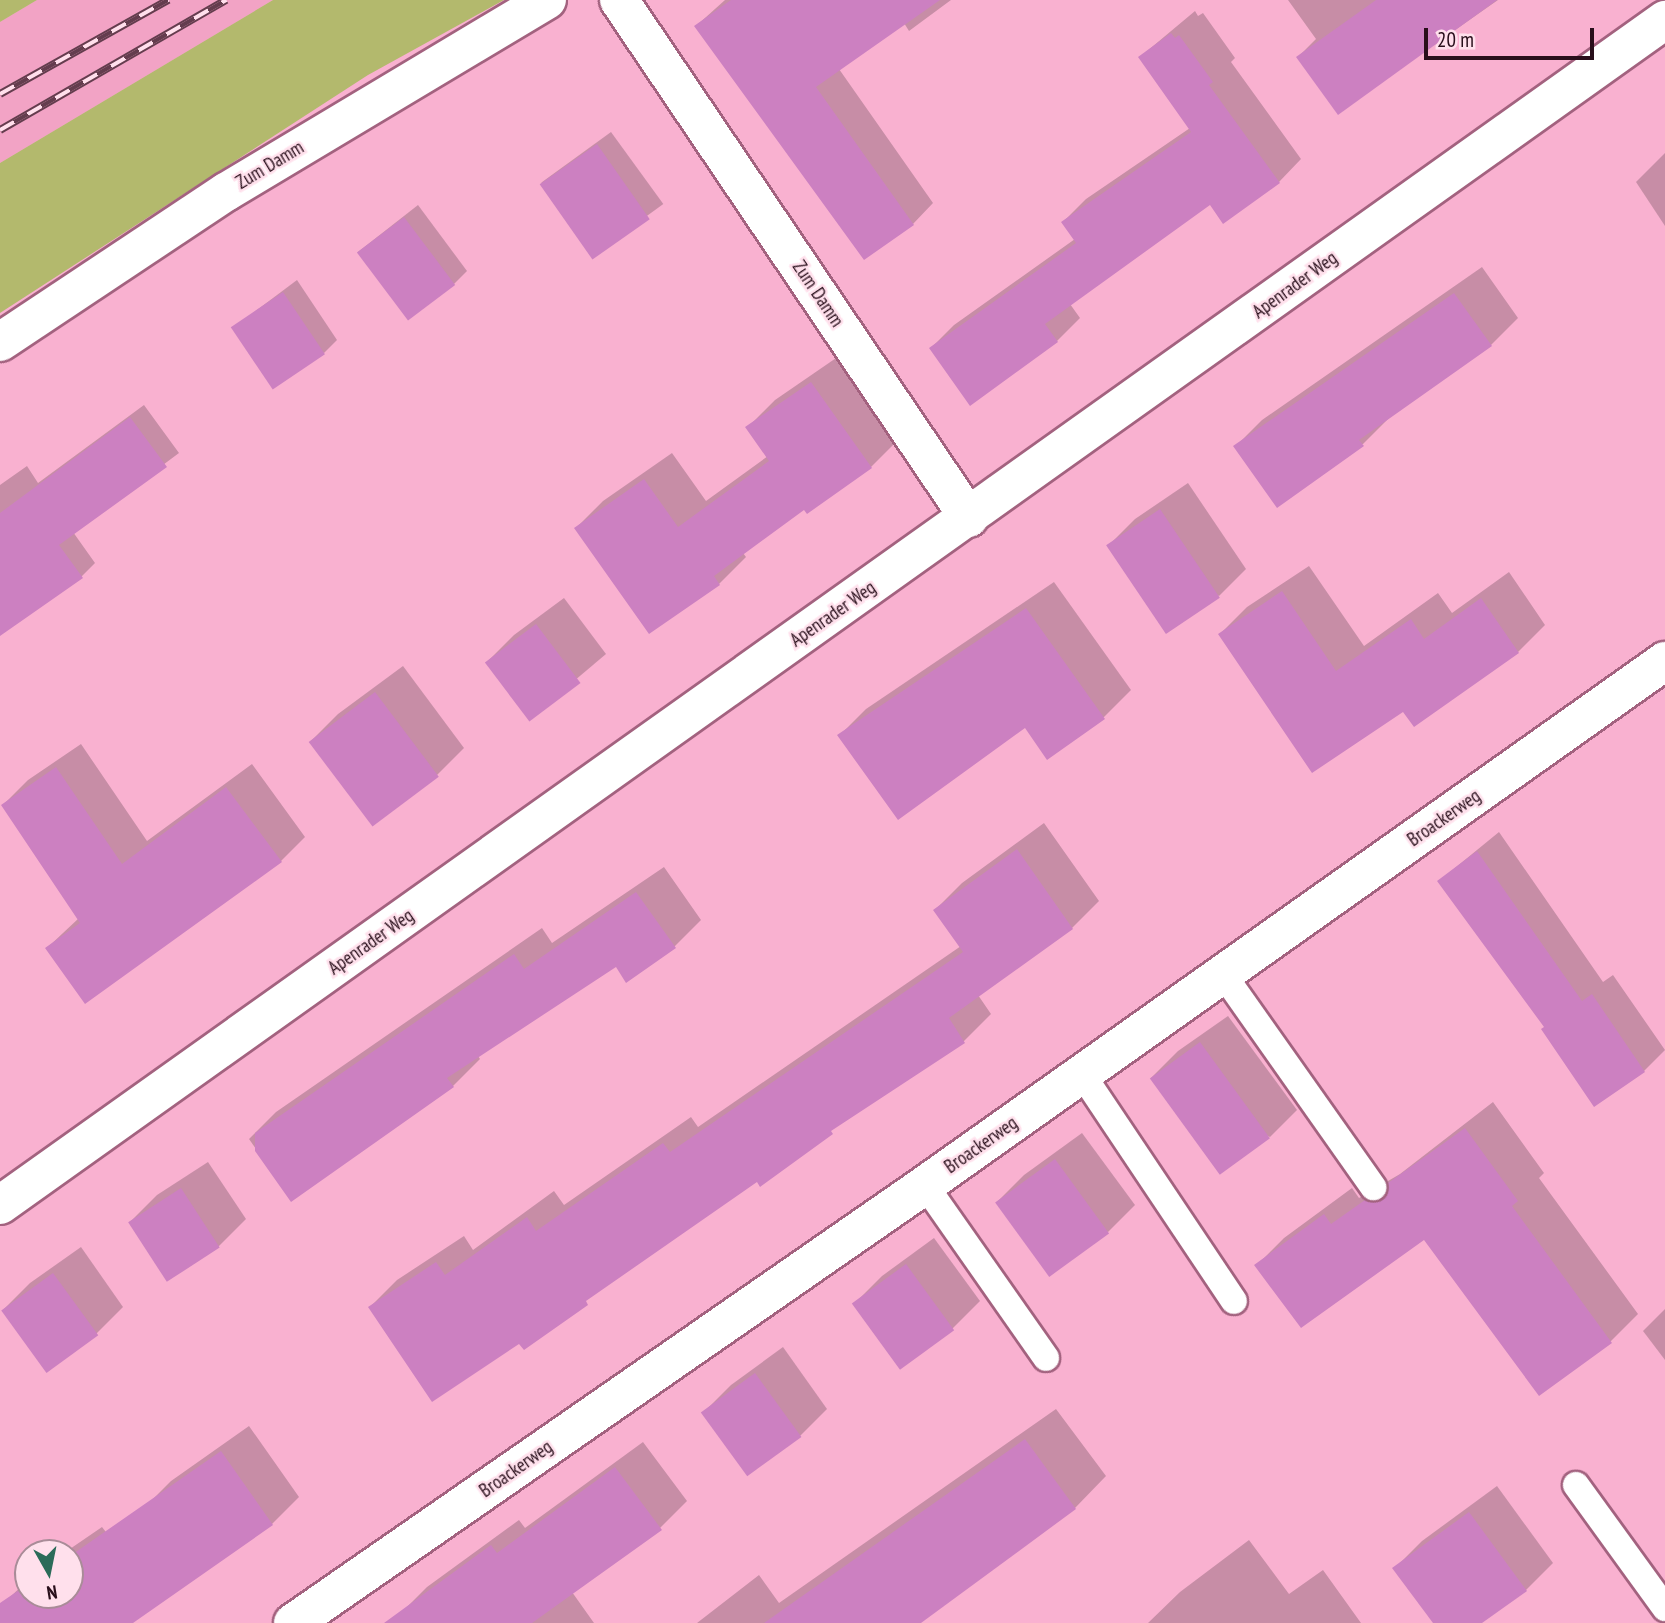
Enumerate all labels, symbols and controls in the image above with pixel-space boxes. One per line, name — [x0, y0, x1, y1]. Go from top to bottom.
scale bar — [1427, 14, 1597, 58]
text: 20 m — [1437, 26, 1474, 53]
street label: Zum Damm — [232, 136, 308, 194]
street label: Apenrader Weg — [1248, 247, 1342, 323]
street label: Zum Damm — [788, 257, 848, 331]
street label: Apenrader Weg — [786, 576, 880, 652]
street label: Broackerweg — [1403, 785, 1485, 851]
street label: Apenrader Weg — [324, 904, 418, 980]
street label: Broackerweg — [940, 1112, 1022, 1178]
street label: Broackerweg — [475, 1436, 557, 1502]
north arrow — [14, 1539, 84, 1609]
text: N — [45, 1580, 59, 1605]

